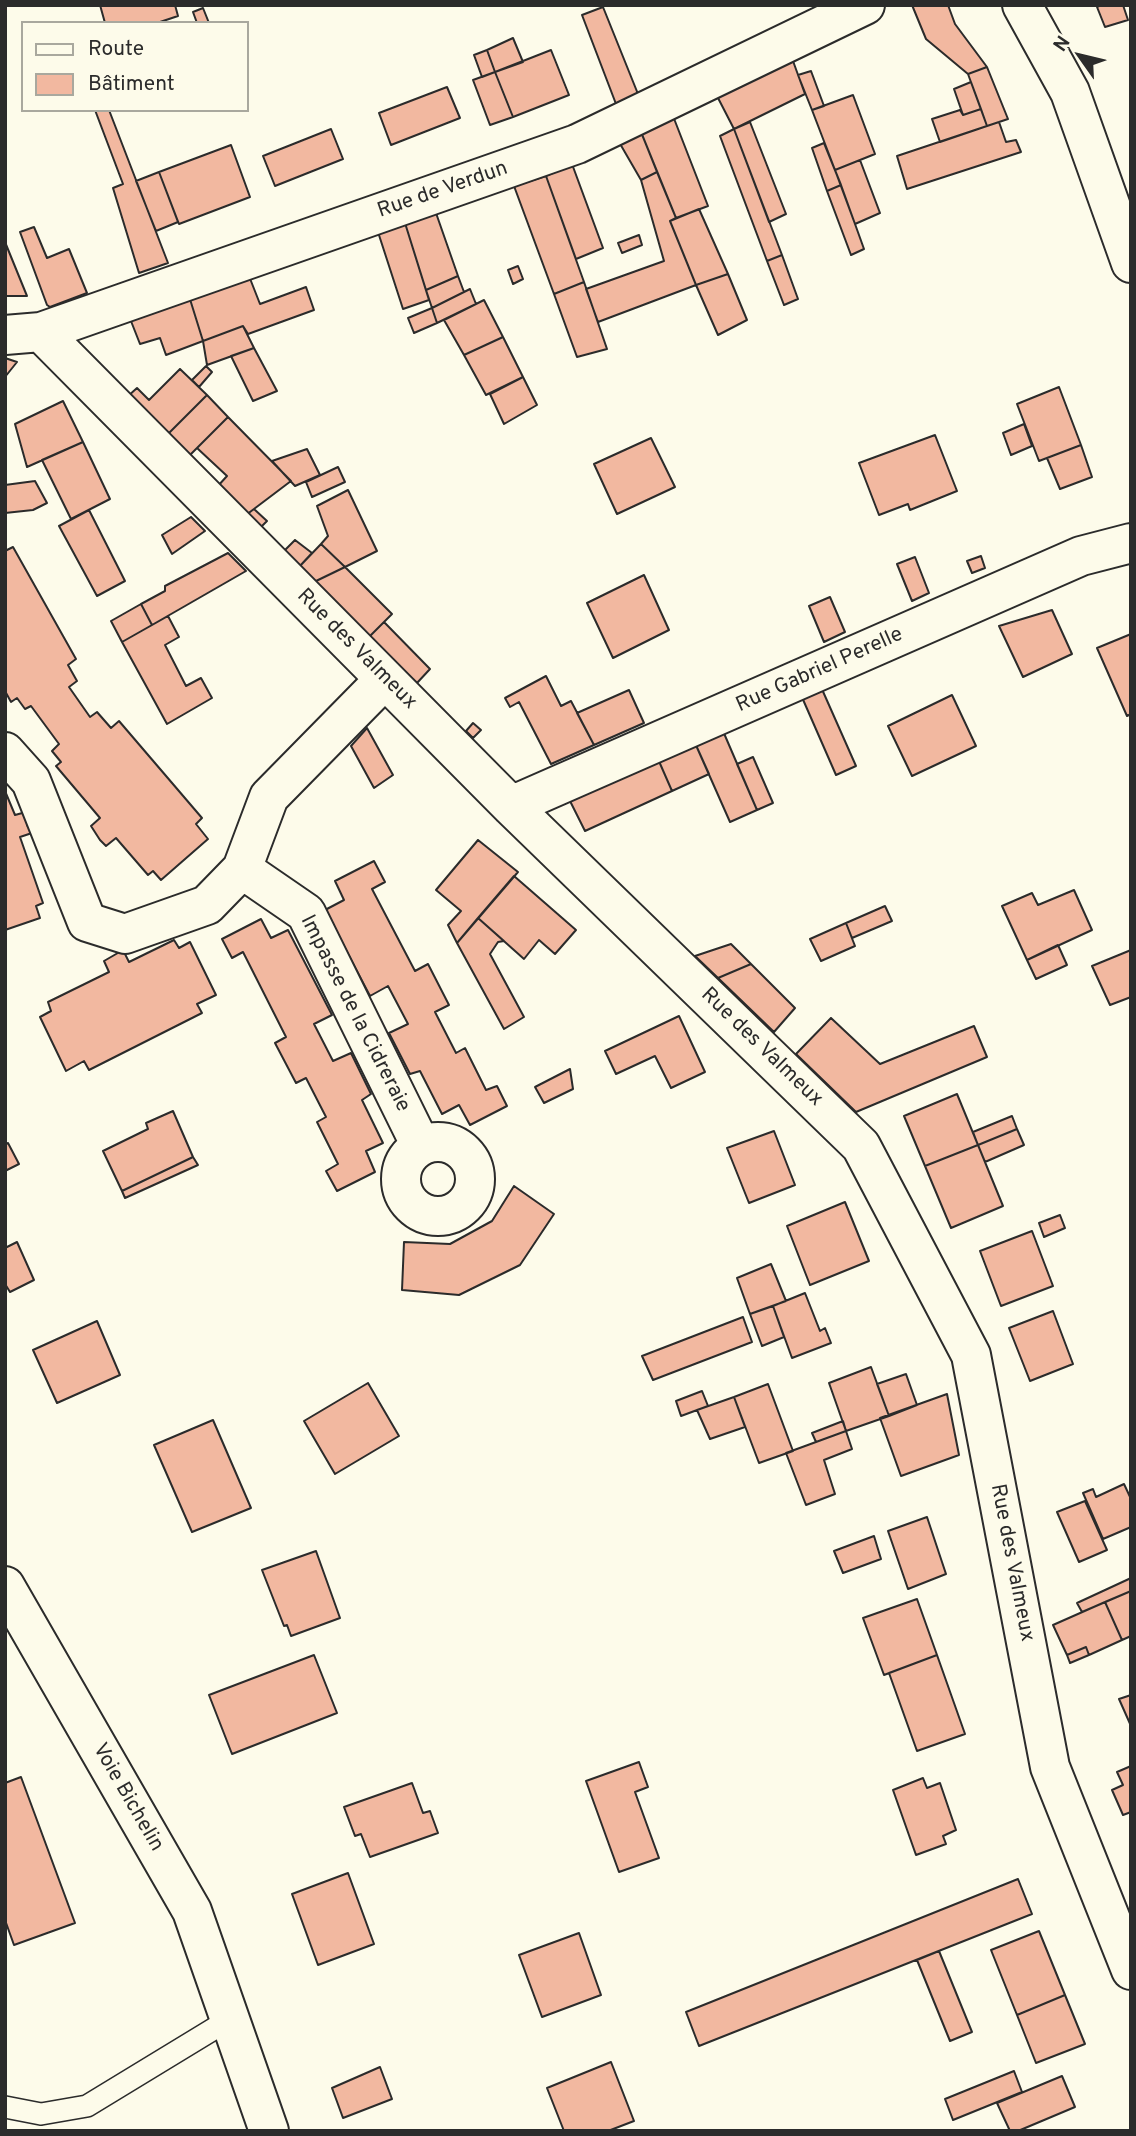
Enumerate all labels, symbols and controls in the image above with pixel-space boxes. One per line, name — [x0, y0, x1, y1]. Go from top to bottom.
legend — [21, 21, 248, 112]
north arrow — [1045, 21, 1115, 91]
text: N — [1049, 32, 1076, 57]
text: Route — [88, 36, 144, 63]
text: Bâtiment — [88, 71, 175, 98]
street label: Rue de Verdun — [375, 157, 511, 225]
street label: Rue des Valmeux — [290, 584, 422, 716]
street label: Rue Gabriel Perelle — [733, 623, 907, 719]
street label: Impasse de la Cidreraie — [293, 911, 415, 1117]
street label: Rue des Valmeux — [695, 983, 827, 1113]
street label: Rue des Valmeux — [983, 1482, 1039, 1644]
street label: Voie Bichelin — [86, 1739, 168, 1857]

